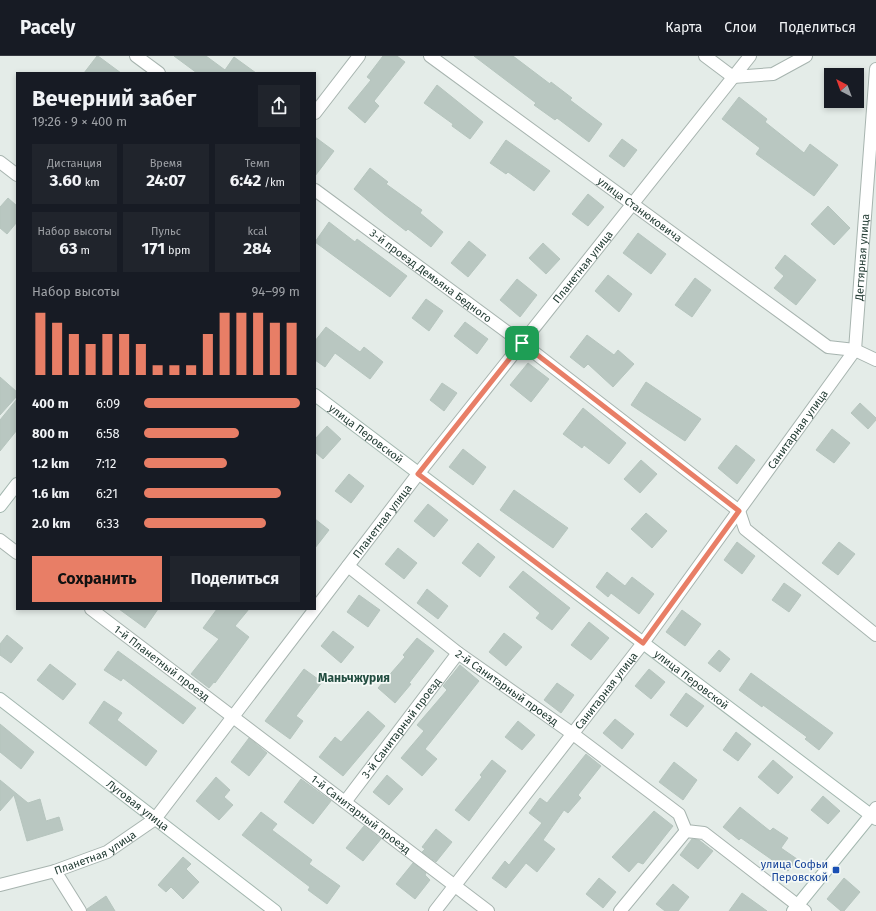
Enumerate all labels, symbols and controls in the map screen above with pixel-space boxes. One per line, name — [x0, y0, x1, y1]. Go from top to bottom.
text: Pacely — [20, 16, 75, 39]
text: Карта — [665, 19, 702, 36]
text: Слои — [724, 19, 757, 36]
text: Поделиться — [779, 19, 856, 36]
north arrow — [824, 68, 864, 108]
map controls — [824, 68, 864, 108]
text: Вечерний забег — [32, 85, 196, 112]
button: share — [258, 85, 300, 127]
text: 19:26 · 9 × 400 m — [32, 114, 127, 129]
text: Дистанция — [47, 157, 102, 170]
text: Время — [150, 157, 182, 170]
text: Темп — [245, 157, 270, 170]
text: 3.60 — [50, 170, 82, 191]
text: 24:07 — [146, 170, 186, 191]
text: 6:42 — [230, 170, 261, 191]
street label: улица Станюковича — [595, 175, 685, 245]
text: km — [82, 176, 100, 189]
text: /km — [261, 176, 285, 189]
street label: Дегтярная улица — [853, 213, 872, 302]
text: Набор высоты — [38, 225, 112, 238]
text: Пульс — [151, 225, 181, 238]
text: kcal — [247, 225, 267, 238]
street label: 3-й проезд Демьяна Бедного — [367, 227, 494, 325]
street label: Планетная улица — [550, 228, 616, 306]
text: 63 — [59, 238, 78, 259]
text: 171 — [142, 238, 165, 259]
text: 284 — [243, 238, 271, 259]
text: m — [78, 244, 90, 257]
text: bpm — [165, 244, 190, 257]
text: Набор высоты — [32, 284, 120, 299]
text: 94–99 m — [252, 284, 300, 299]
pin — [505, 326, 539, 360]
icon: arrive — [511, 332, 533, 354]
street label: Санитарная улица — [765, 388, 831, 472]
text: 400 m — [32, 396, 69, 411]
text: 6:09 — [96, 396, 120, 411]
street label: улица Перовской — [326, 402, 406, 466]
text: 800 m — [32, 426, 69, 441]
text: 6:58 — [96, 426, 120, 441]
text: 1.2 km — [32, 456, 69, 471]
text: 7:12 — [96, 456, 116, 471]
street label: Планетная улица — [350, 482, 415, 561]
text: 1.6 km — [32, 486, 70, 501]
text: 6:21 — [96, 486, 118, 501]
text: 2.0 km — [32, 516, 71, 531]
text: 6:33 — [96, 516, 119, 531]
button: Сохранить — [32, 556, 162, 602]
button: Поделиться — [170, 556, 300, 602]
street label: 1-й Планетный проезд — [111, 623, 212, 704]
street label: 2-й Санитарный проезд — [453, 647, 560, 728]
street label: улица Перовской — [651, 648, 731, 712]
street label: Санитарная улица — [572, 650, 641, 732]
district label: Маньчжурия — [318, 671, 390, 685]
street label: 3-й Санитарный проезд — [359, 675, 444, 781]
street label: 1-й Санитарный проезд — [308, 773, 413, 857]
street label: Луговая улица — [104, 777, 171, 834]
street label: Планетная улица — [53, 828, 139, 878]
place label: улица Софьи Перовской — [761, 858, 828, 884]
marker: улица Софьи Перовской — [831, 865, 841, 875]

